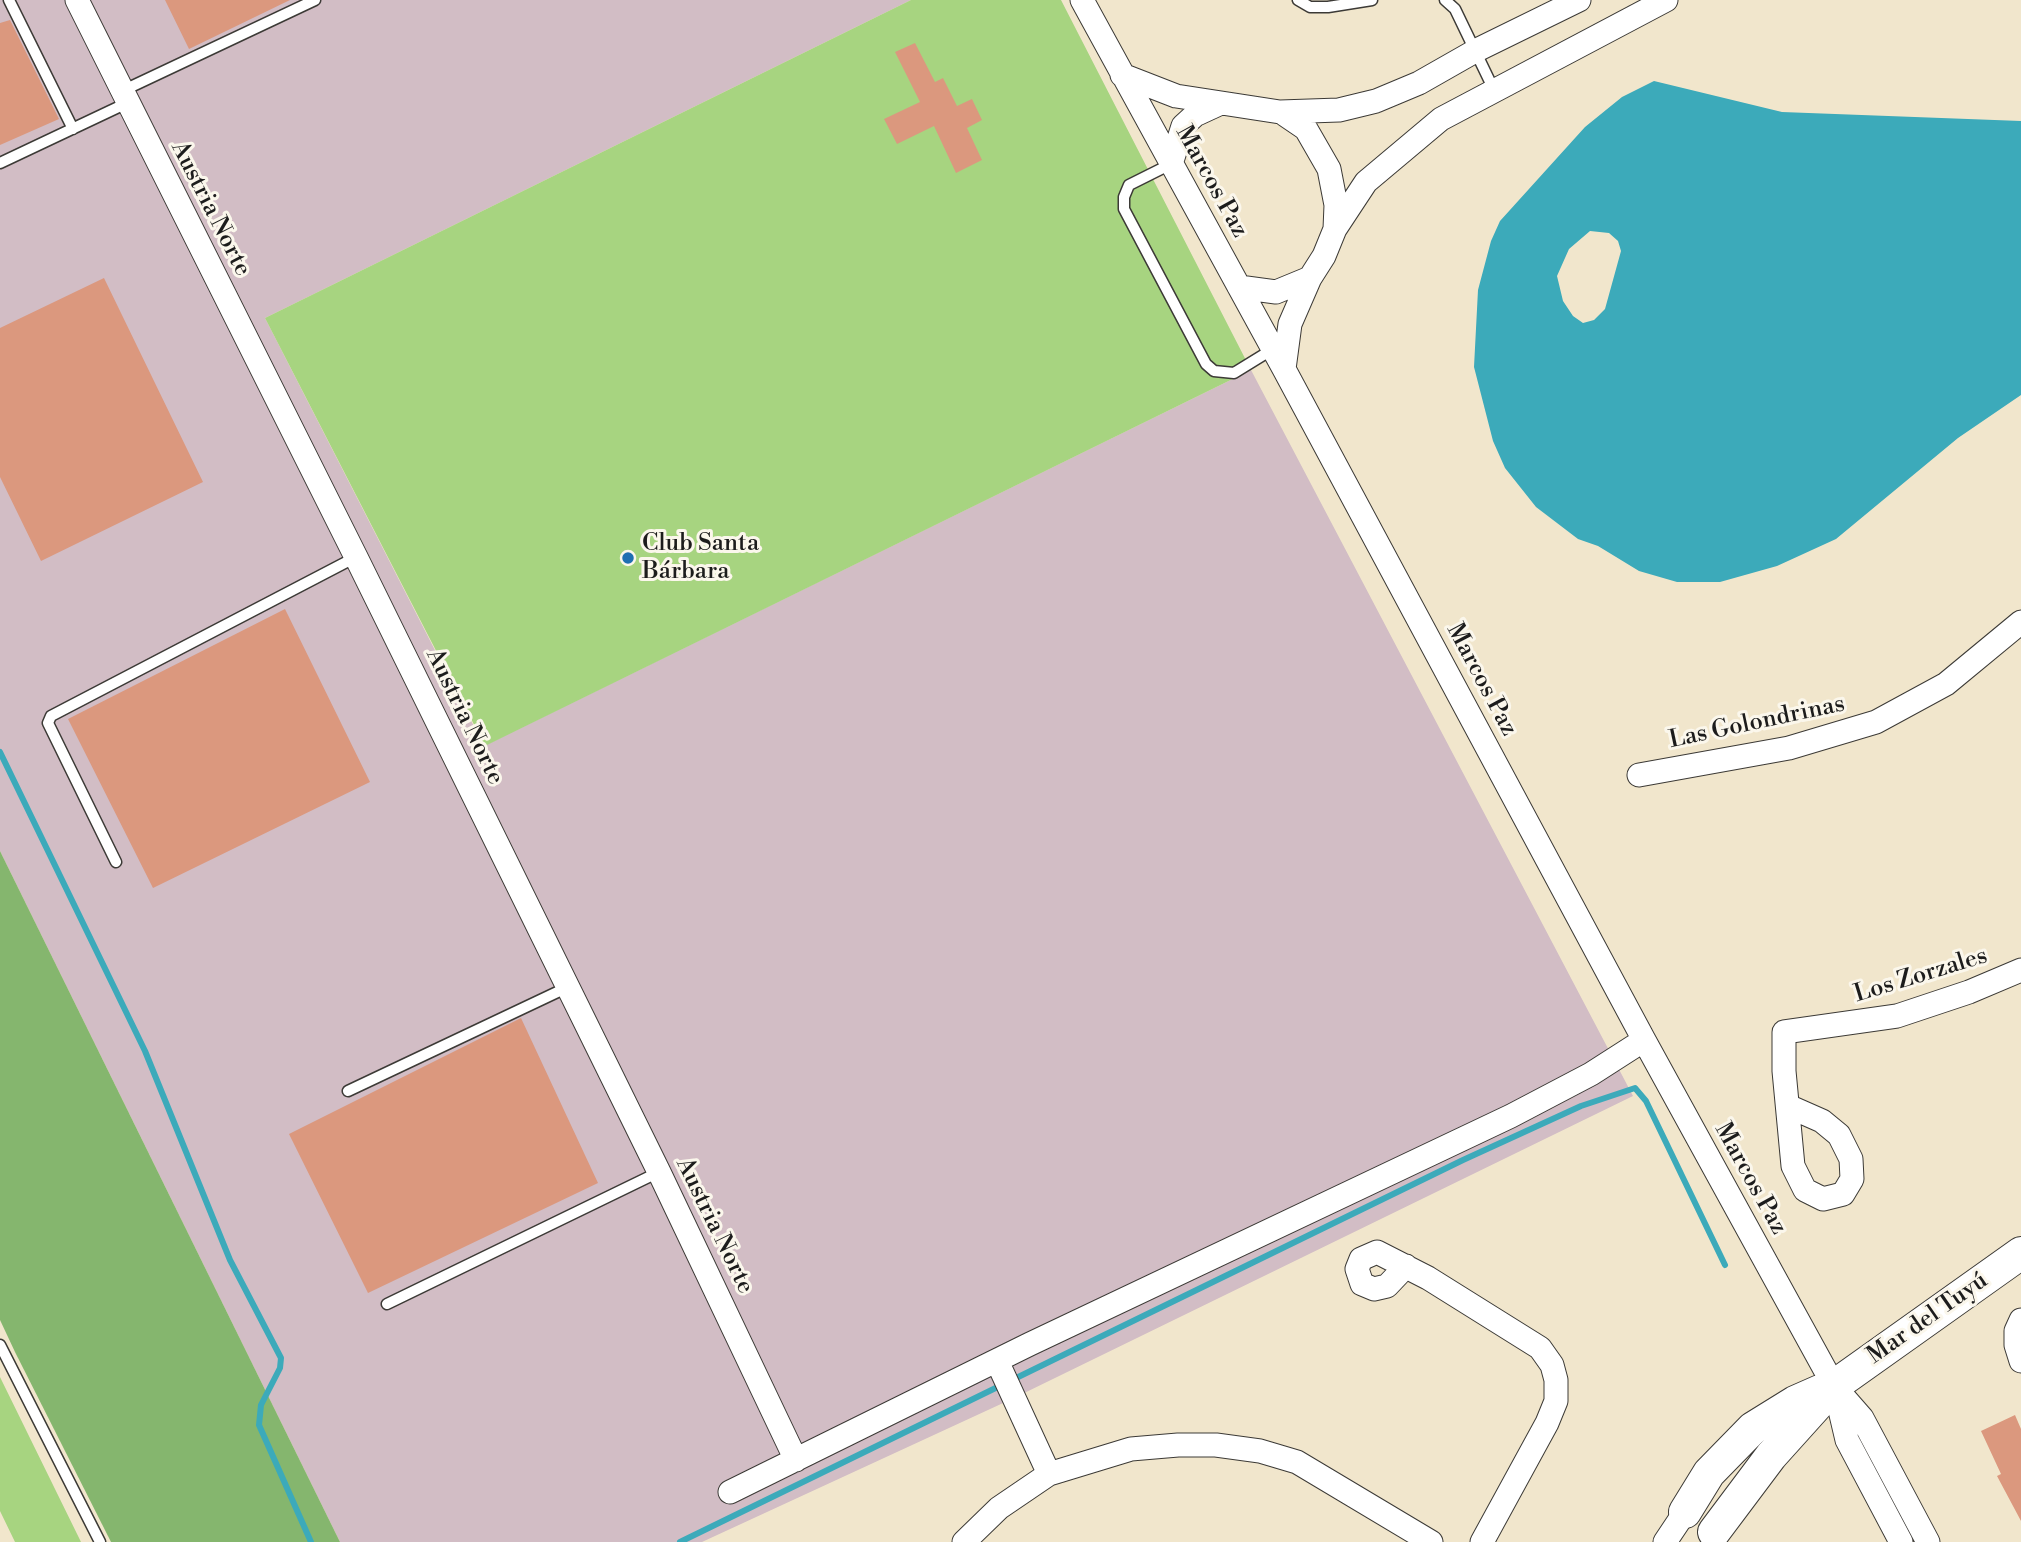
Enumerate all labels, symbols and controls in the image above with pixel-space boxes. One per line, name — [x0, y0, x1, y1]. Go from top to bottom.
street label: Marcos Paz — [1169, 121, 1253, 243]
street label: Austria Norte — [164, 137, 256, 281]
place label: Club Santa Bárbara — [642, 530, 759, 586]
marker: Club Santa Bárbara — [620, 550, 636, 566]
street label: Marcos Paz — [1439, 619, 1523, 741]
street label: Austria Norte — [419, 644, 509, 790]
street label: Las Golondrinas — [1667, 690, 1847, 756]
street label: Los Zorzales — [1851, 942, 1991, 1010]
street label: Marcos Paz — [1708, 1118, 1792, 1240]
street label: Austria Norte — [669, 1153, 759, 1299]
street label: Mar del Tuyú — [1862, 1267, 1994, 1371]

